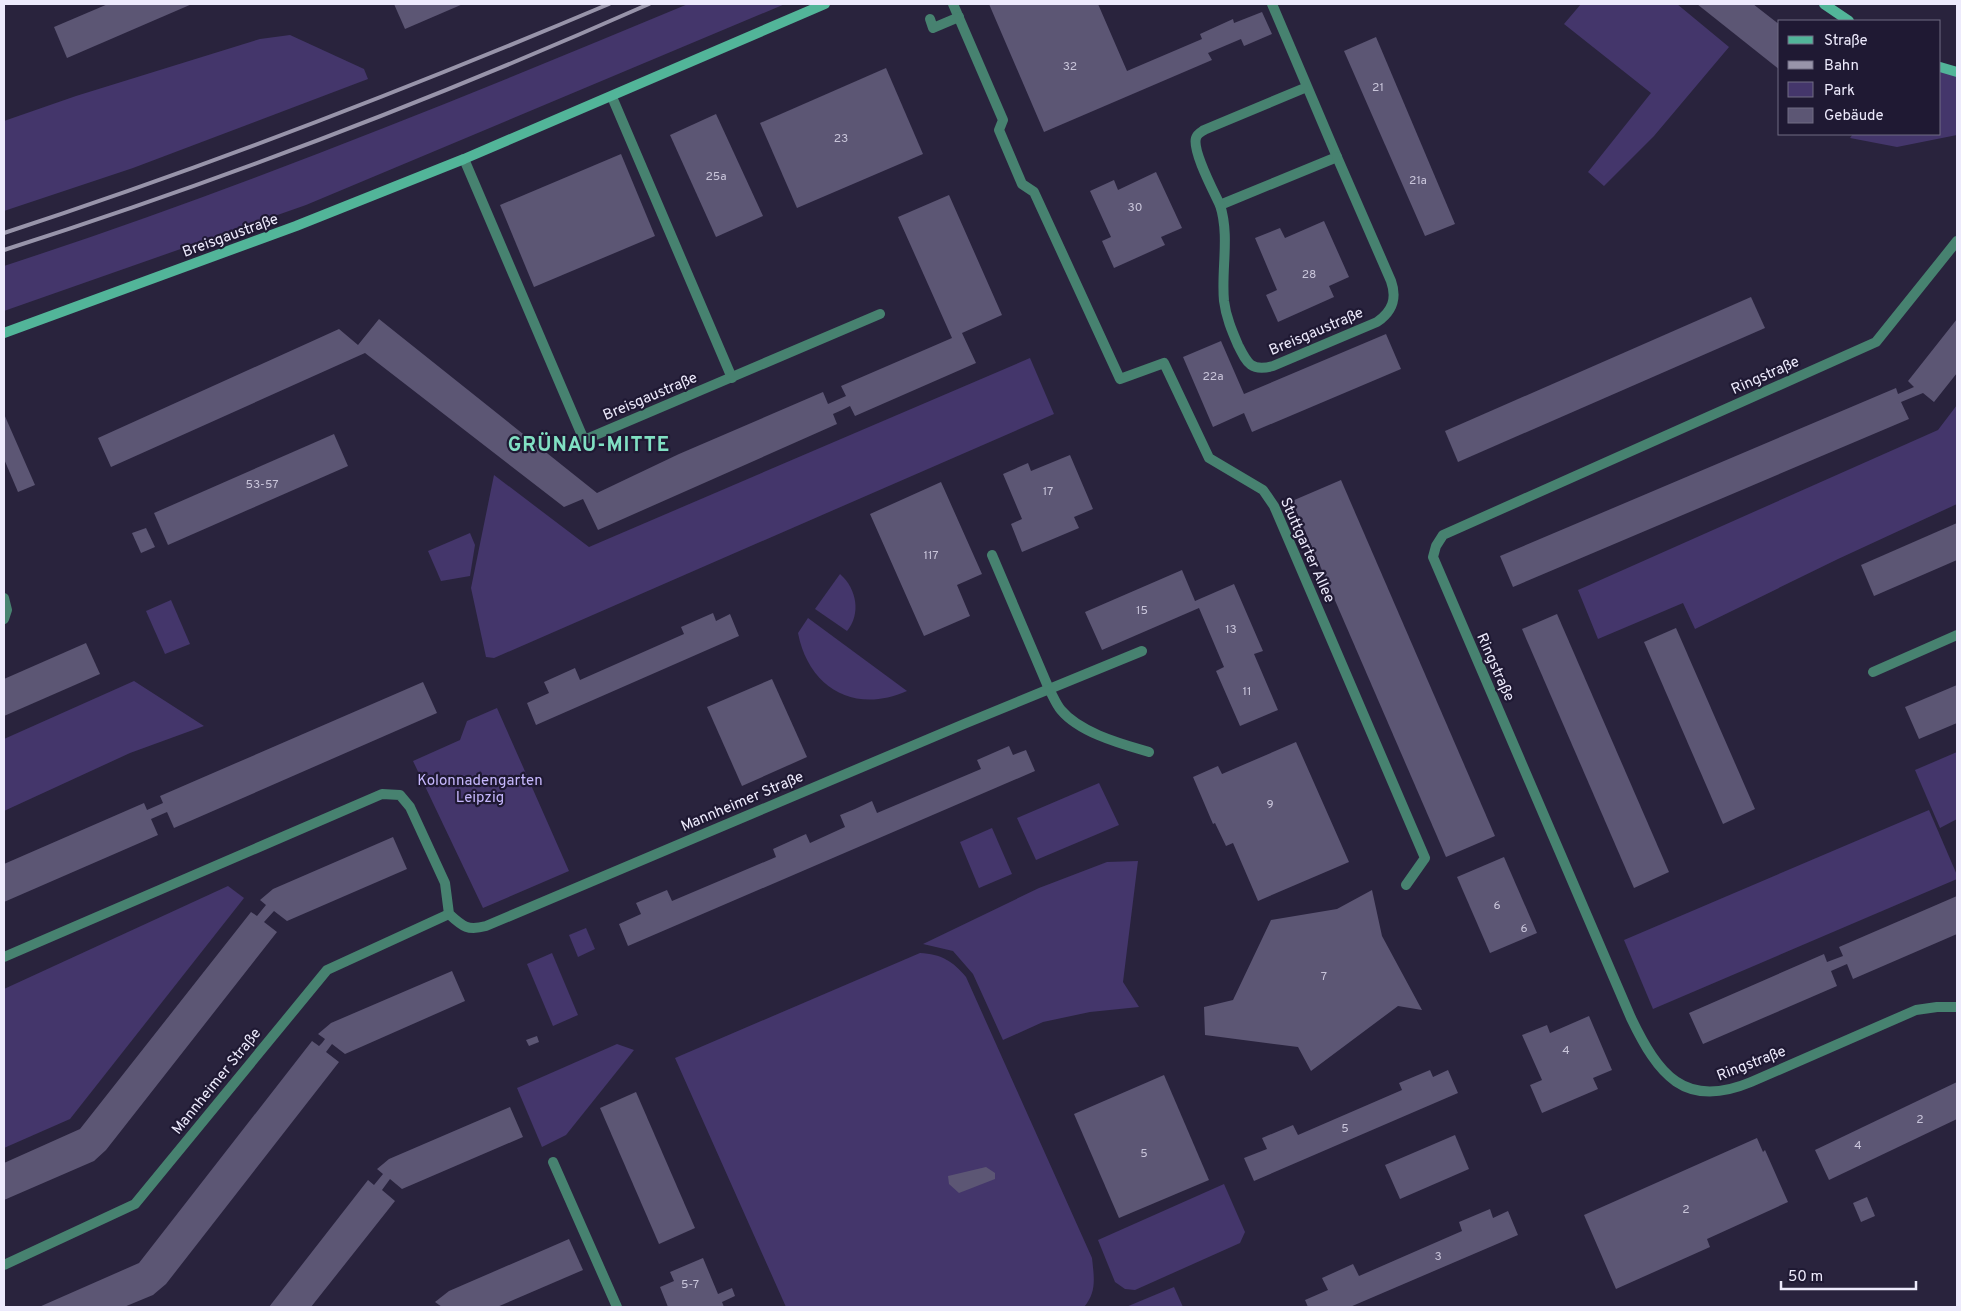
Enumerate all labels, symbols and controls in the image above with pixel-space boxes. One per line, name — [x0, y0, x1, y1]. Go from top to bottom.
legend — [1778, 20, 1941, 135]
text: Straße — [1824, 32, 1868, 51]
text: Bahn — [1824, 57, 1859, 76]
house number: 32 — [1063, 59, 1077, 75]
house number: 21 — [1372, 80, 1384, 96]
text: Park — [1824, 82, 1855, 101]
text: Gebäude — [1824, 107, 1884, 126]
house number: 23 — [834, 131, 848, 147]
house number: 25a — [705, 169, 727, 185]
house number: 21a — [1409, 173, 1427, 189]
house number: 30 — [1128, 200, 1142, 216]
street label: Breisgaustraße — [180, 210, 281, 263]
house number: 28 — [1302, 267, 1316, 283]
street label: Breisgaustraße — [1267, 304, 1367, 361]
street label: Ringstraße — [1729, 353, 1803, 400]
street label: Breisgaustraße — [601, 369, 701, 426]
house number: 22a — [1202, 369, 1224, 385]
district label: GRÜNAU-MITTE — [508, 432, 670, 459]
house number: 53-57 — [245, 477, 279, 493]
house number: 17 — [1043, 484, 1053, 500]
street label: Stuttgarter Allee — [1275, 495, 1338, 606]
house number: 117 — [923, 548, 939, 564]
house number: 15 — [1136, 603, 1148, 619]
house number: 13 — [1225, 622, 1237, 638]
street label: Ringstraße — [1471, 631, 1518, 705]
house number: 11 — [1243, 684, 1251, 700]
street label: Mannheimer Straße — [678, 768, 807, 837]
park label: Kolonnadengarten Leipzig — [417, 772, 543, 808]
house number: 9 — [1266, 797, 1274, 813]
house number: 6 — [1493, 898, 1501, 914]
house number: 6 — [1520, 921, 1528, 937]
house number: 7 — [1321, 969, 1327, 985]
street label: Mannheimer Straße — [168, 1025, 266, 1139]
house number: 4 — [1562, 1043, 1570, 1059]
street label: Ringstraße — [1714, 1043, 1789, 1086]
house number: 2 — [1916, 1112, 1924, 1128]
house number: 5 — [1341, 1121, 1349, 1137]
house number: 4 — [1854, 1138, 1862, 1154]
house number: 5 — [1140, 1146, 1148, 1162]
house number: 2 — [1682, 1202, 1690, 1218]
house number: 3 — [1434, 1249, 1442, 1265]
scale bar — [1781, 1258, 1916, 1290]
text: 50 m — [1788, 1268, 1823, 1287]
house number: 5-7 — [681, 1277, 699, 1293]

